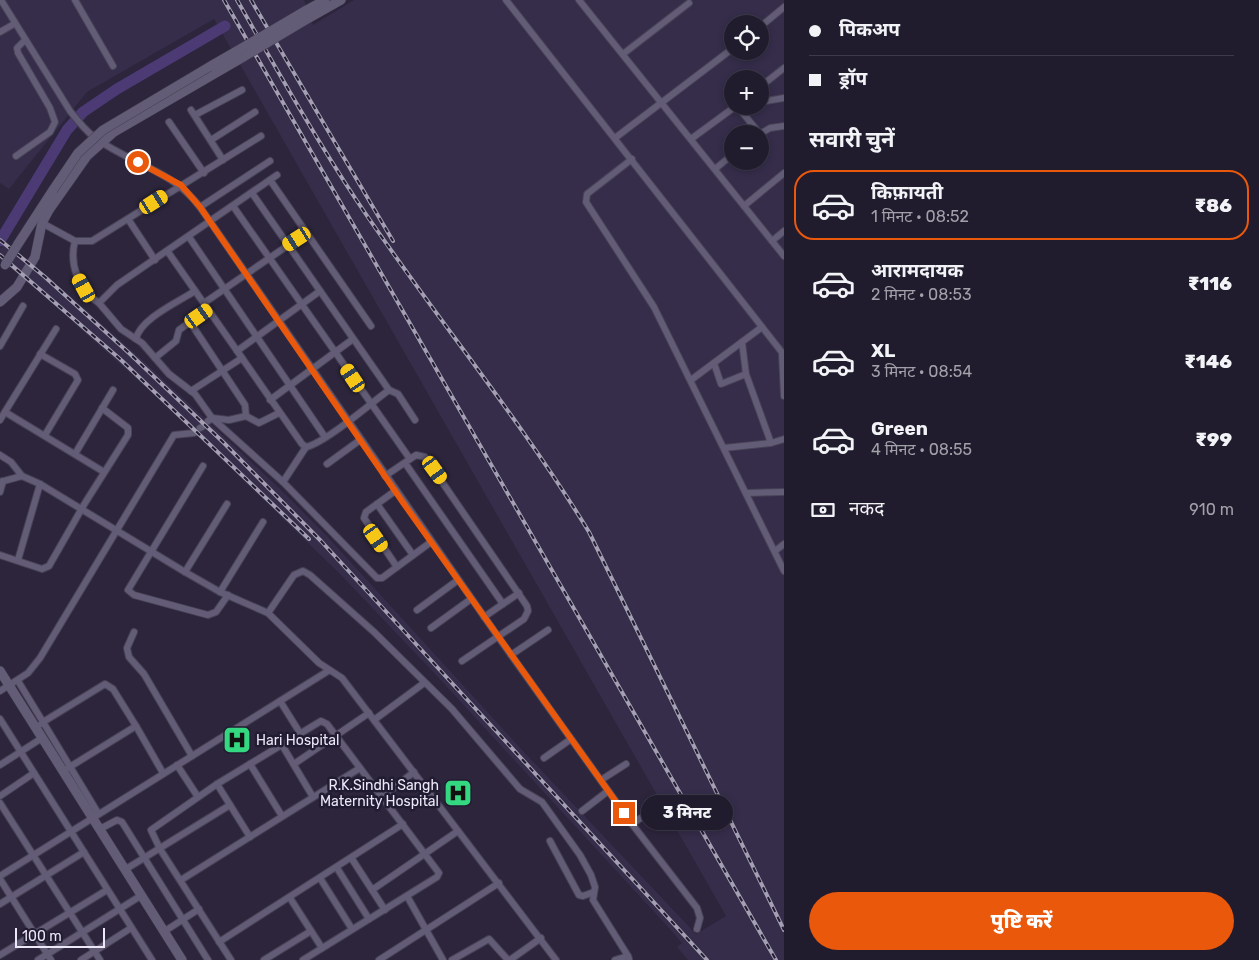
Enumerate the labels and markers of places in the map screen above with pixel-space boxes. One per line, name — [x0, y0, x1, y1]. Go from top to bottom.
hospital icon: Hari Hospital — [222, 725, 252, 755]
place label: Hari Hospital — [256, 732, 339, 749]
place label: R.K.Sindhi Sangh Maternity Hospital — [320, 777, 439, 810]
hospital icon: R.K.Sindhi Sangh Maternity Hospital — [443, 778, 473, 808]

